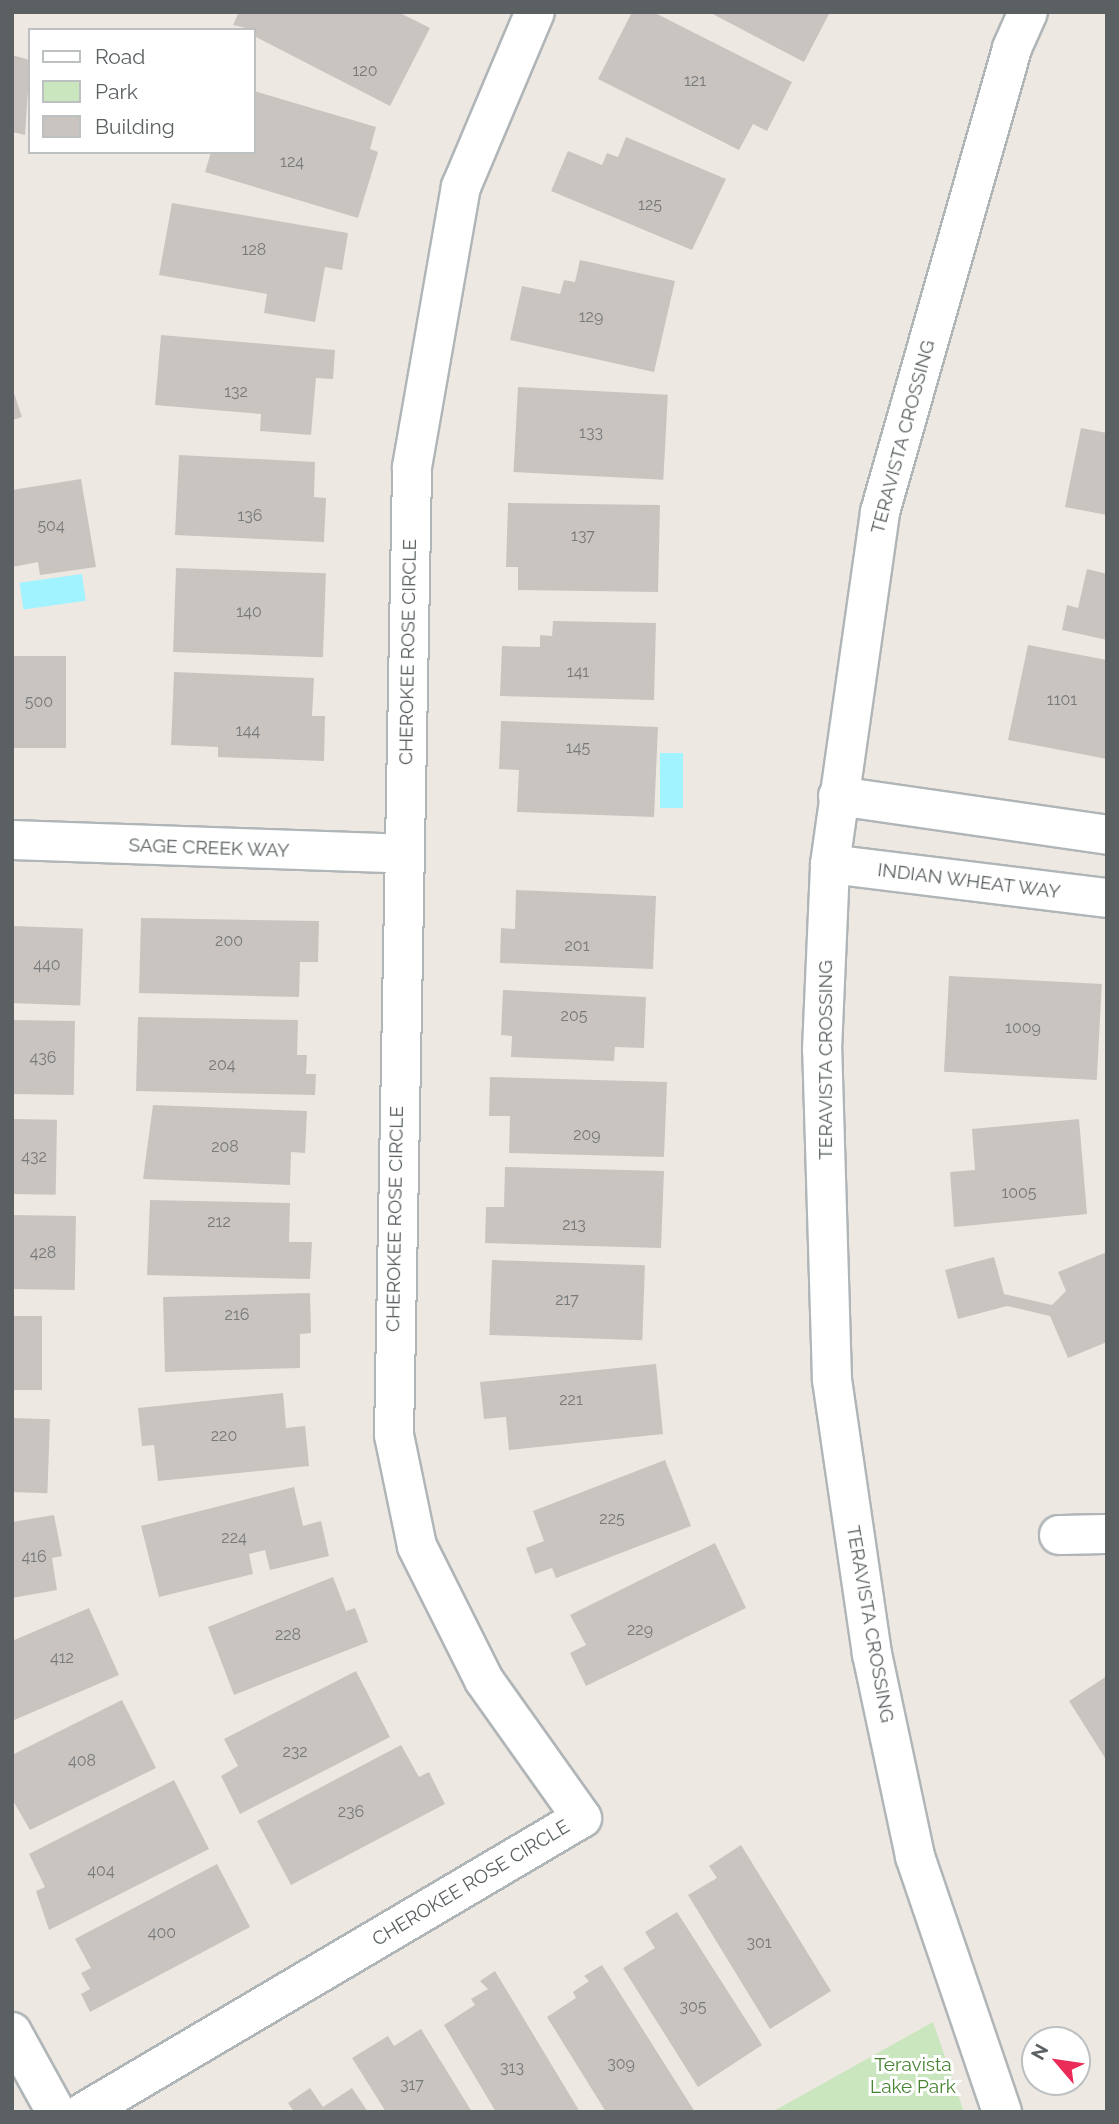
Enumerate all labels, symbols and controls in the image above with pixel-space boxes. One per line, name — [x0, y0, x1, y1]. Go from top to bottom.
legend — [28, 28, 256, 154]
text: Road — [95, 44, 145, 69]
house number: 120 — [353, 61, 377, 81]
house number: 121 — [684, 71, 706, 91]
text: Park — [95, 79, 138, 104]
text: Building — [95, 114, 175, 139]
house number: 124 — [280, 152, 304, 172]
house number: 125 — [638, 195, 662, 215]
house number: 128 — [242, 240, 266, 260]
house number: 129 — [579, 307, 603, 327]
street label: TERAVISTA CROSSING — [866, 337, 940, 537]
house number: 132 — [224, 382, 248, 402]
house number: 133 — [579, 423, 603, 443]
house number: 136 — [237, 506, 263, 526]
house number: 504 — [37, 516, 65, 536]
house number: 137 — [571, 526, 595, 546]
street label: CHEROKEE ROSE CIRCLE — [395, 539, 421, 765]
house number: 140 — [236, 602, 262, 622]
house number: 141 — [567, 662, 589, 682]
house number: 1101 — [1047, 690, 1077, 710]
house number: 500 — [25, 692, 53, 712]
house number: 144 — [236, 721, 260, 741]
house number: 145 — [566, 738, 590, 758]
street label: SAGE CREEK WAY — [128, 834, 290, 862]
street label: INDIAN WHEAT WAY — [875, 858, 1063, 904]
house number: 200 — [215, 931, 243, 951]
house number: 201 — [565, 936, 589, 956]
house number: 440 — [33, 955, 61, 975]
street label: TERAVISTA CROSSING — [815, 960, 837, 1160]
house number: 205 — [561, 1006, 587, 1026]
house number: 1009 — [1005, 1018, 1041, 1038]
house number: 436 — [30, 1048, 56, 1068]
house number: 204 — [209, 1055, 235, 1075]
street label: CHEROKEE ROSE CIRCLE — [382, 1106, 408, 1332]
house number: 209 — [573, 1125, 601, 1145]
house number: 208 — [211, 1137, 239, 1157]
house number: 432 — [21, 1147, 47, 1167]
house number: 1005 — [1001, 1183, 1037, 1203]
house number: 212 — [207, 1212, 231, 1232]
house number: 213 — [562, 1215, 586, 1235]
house number: 428 — [30, 1243, 56, 1263]
house number: 217 — [555, 1290, 579, 1310]
house number: 216 — [225, 1305, 249, 1325]
house number: 221 — [559, 1390, 583, 1410]
house number: 220 — [211, 1426, 237, 1446]
house number: 225 — [599, 1509, 625, 1529]
street label: TERAVISTA CROSSING — [841, 1523, 899, 1725]
house number: 224 — [221, 1528, 247, 1548]
house number: 416 — [21, 1547, 47, 1567]
house number: 229 — [627, 1620, 653, 1640]
house number: 228 — [275, 1625, 301, 1645]
house number: 412 — [50, 1648, 74, 1668]
house number: 232 — [282, 1742, 308, 1762]
house number: 408 — [68, 1751, 96, 1771]
house number: 236 — [338, 1802, 364, 1822]
street label: CHEROKEE ROSE CIRCLE — [368, 1815, 574, 1951]
house number: 404 — [87, 1861, 115, 1881]
house number: 400 — [148, 1923, 176, 1943]
house number: 301 — [746, 1933, 772, 1953]
house number: 305 — [679, 1997, 707, 2017]
north arrow — [1021, 2026, 1091, 2096]
text: N — [1026, 2040, 1053, 2063]
house number: 309 — [607, 2054, 635, 2074]
park label: Teravista Lake Park — [870, 2054, 956, 2098]
house number: 313 — [500, 2058, 524, 2078]
house number: 317 — [400, 2075, 424, 2095]

